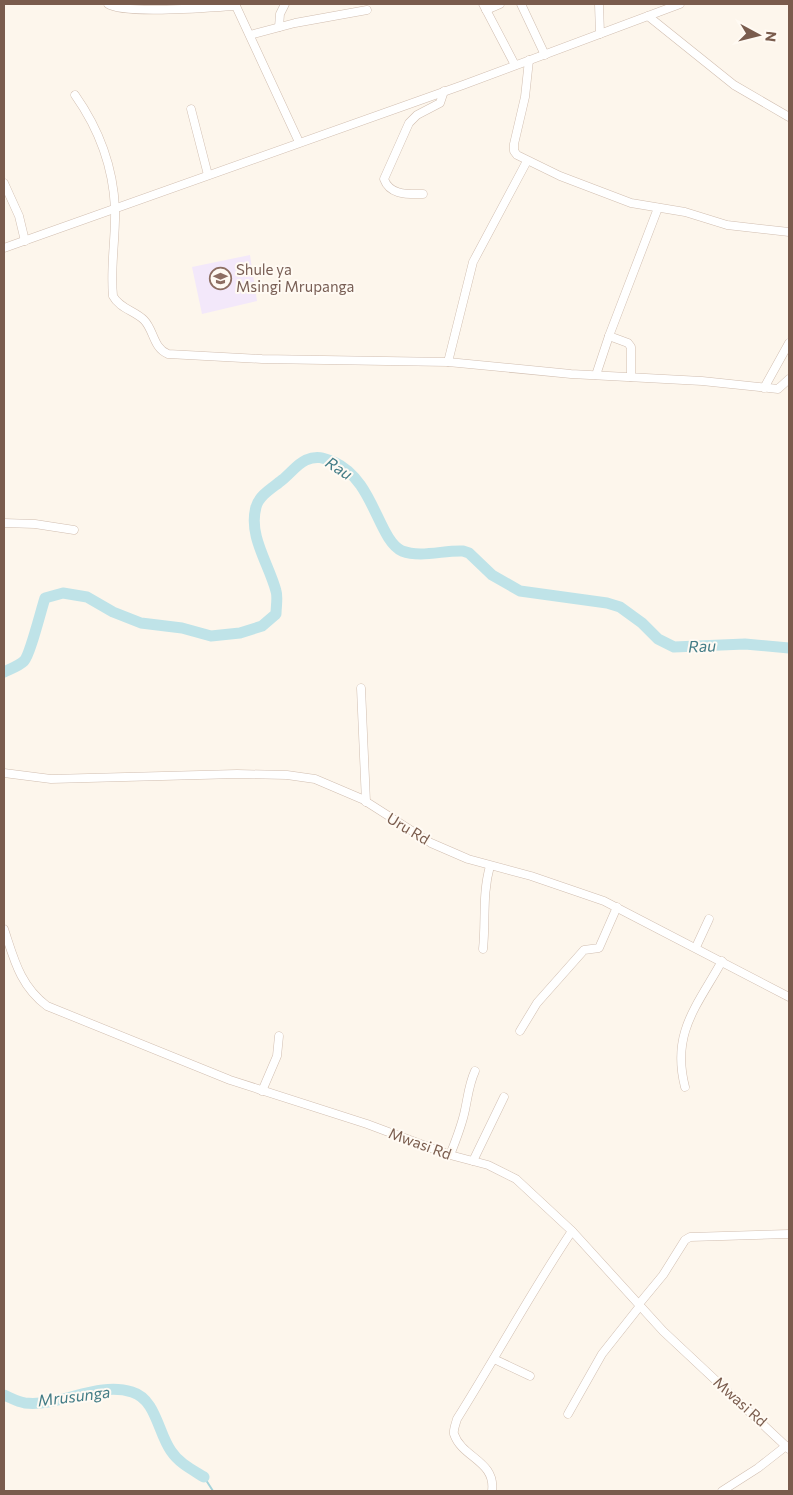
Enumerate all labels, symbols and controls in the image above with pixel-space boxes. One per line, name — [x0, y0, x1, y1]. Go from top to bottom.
north arrow — [733, 10, 783, 60]
text: N — [762, 30, 780, 43]
place label: Shule ya Msingi Mrupanga — [236, 260, 354, 295]
school or university icon: Shule ya Msingi Mrupanga — [208, 267, 232, 291]
water label: Rau — [322, 452, 356, 483]
water label: Rau — [688, 636, 716, 655]
street label: Uru Rd — [384, 808, 433, 848]
street label: Mwasi Rd — [387, 1123, 454, 1163]
street label: Mwasi Rd — [710, 1373, 771, 1430]
water label: Mrusunga — [37, 1382, 111, 1409]

